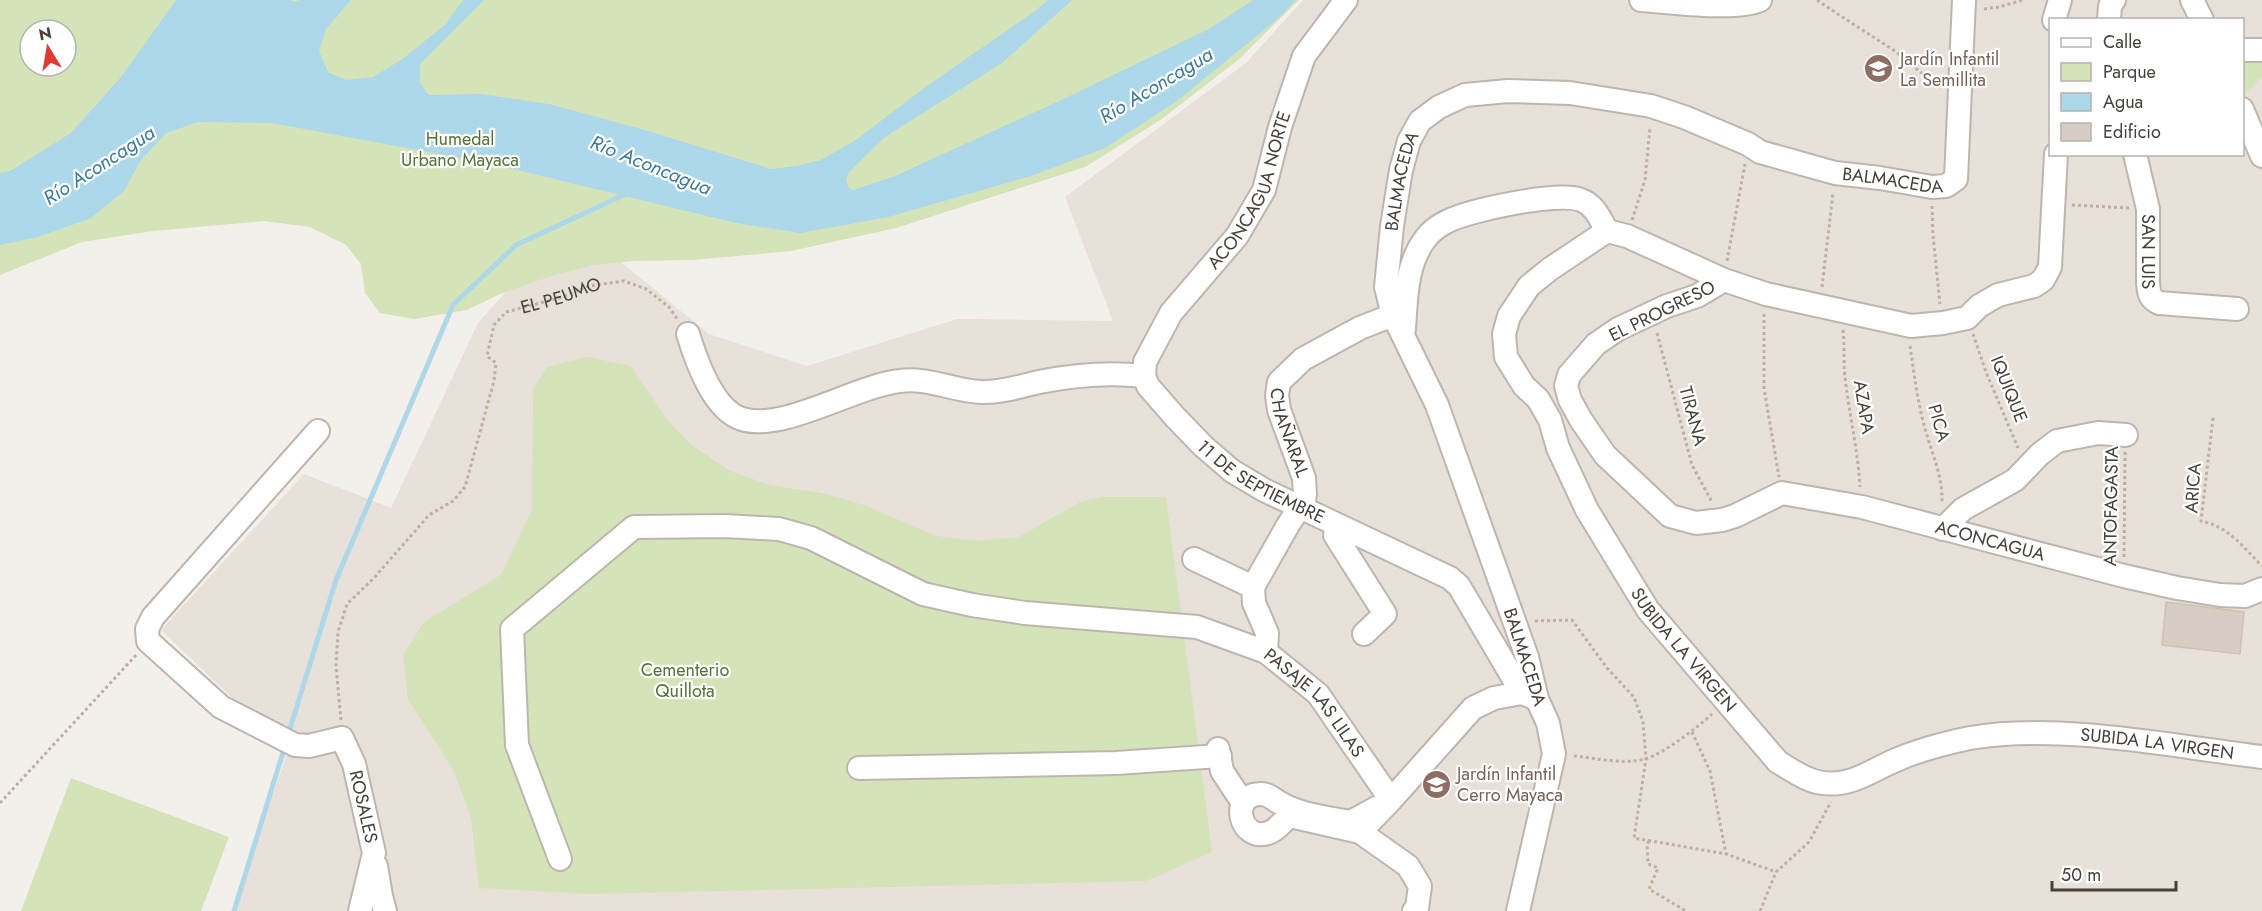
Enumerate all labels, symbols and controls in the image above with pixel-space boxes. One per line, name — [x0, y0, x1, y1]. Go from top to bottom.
north arrow — [18, 18, 78, 78]
legend — [2049, 18, 2244, 156]
text: N — [37, 21, 54, 46]
text: Calle — [2103, 29, 2142, 55]
water label: Río Aconcagua — [1094, 40, 1219, 131]
place label: Jardín Infantil La Semillita — [1898, 46, 1999, 93]
school or university icon: Jardín Infantil La Semillita — [1863, 53, 1895, 85]
text: Parque — [2103, 59, 2156, 85]
text: Agua — [2103, 89, 2143, 115]
street label: ACONCAGUA NORTE — [1201, 108, 1297, 275]
water label: Río Aconcagua — [38, 118, 161, 212]
text: Edificio — [2103, 119, 2161, 145]
park label: Humedal Urbano Mayaca — [401, 126, 519, 173]
street label: BALMACEDA — [1379, 126, 1425, 232]
water label: Río Aconcagua — [586, 128, 716, 203]
street label: BALMACEDA — [1841, 161, 1944, 200]
street label: SAN LUIS — [2135, 214, 2162, 290]
street label: EL PEUMO — [518, 271, 602, 321]
street label: EL PROGRESO — [1604, 274, 1720, 348]
street label: IQUIQUE — [1984, 352, 2034, 426]
street label: AZAPA — [1847, 378, 1881, 436]
street label: TIRANA — [1673, 383, 1713, 449]
street label: CHAÑARAL — [1263, 386, 1316, 481]
street label: PICA — [1921, 401, 1957, 445]
street label: 11 DE SEPTIEMBRE — [1191, 434, 1329, 530]
street label: ANTOFAGASTA — [2097, 446, 2125, 566]
street label: ARICA — [2178, 462, 2208, 514]
street label: ACONCAGUA — [1932, 514, 2048, 568]
street label: SUBIDA LA VIRGEN — [1624, 583, 1743, 718]
street label: BALMACEDA — [1497, 605, 1553, 709]
street label: PASAJE LAS LILAS — [1258, 642, 1371, 763]
park label: Cementerio Quillota — [641, 657, 729, 704]
street label: SUBIDA LA VIRGEN — [2079, 722, 2236, 766]
place label: Jardín Infantil Cerro Mayaca — [1455, 761, 1563, 808]
street label: ROSALES — [343, 768, 384, 846]
school or university icon: Jardín Infantil Cerro Mayaca — [1420, 768, 1452, 800]
scale bar — [2052, 854, 2176, 892]
text: 50 m — [2061, 862, 2101, 888]

